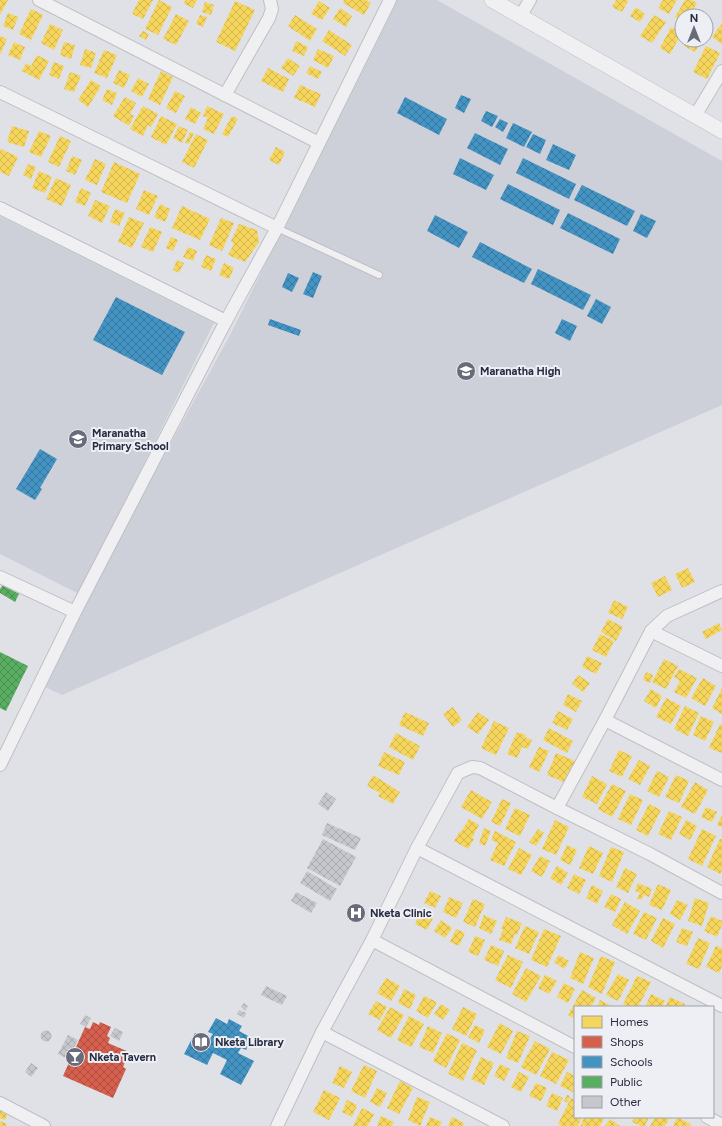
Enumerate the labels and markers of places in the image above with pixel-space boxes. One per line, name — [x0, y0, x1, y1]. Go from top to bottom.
school or university icon: Maranatha High — [455, 360, 477, 382]
place label: Maranatha High — [480, 365, 561, 378]
place label: Maranatha Primary School — [92, 427, 169, 453]
school or university icon: Maranatha Primary School — [67, 428, 89, 450]
hospital icon: Nketa Clinic — [345, 902, 367, 924]
place label: Nketa Clinic — [370, 907, 432, 920]
library icon: Nketa Library — [190, 1031, 212, 1053]
place label: Nketa Library — [215, 1036, 285, 1049]
bar icon: Nketa Tavern — [64, 1046, 86, 1068]
place label: Nketa Tavern — [89, 1051, 156, 1064]

